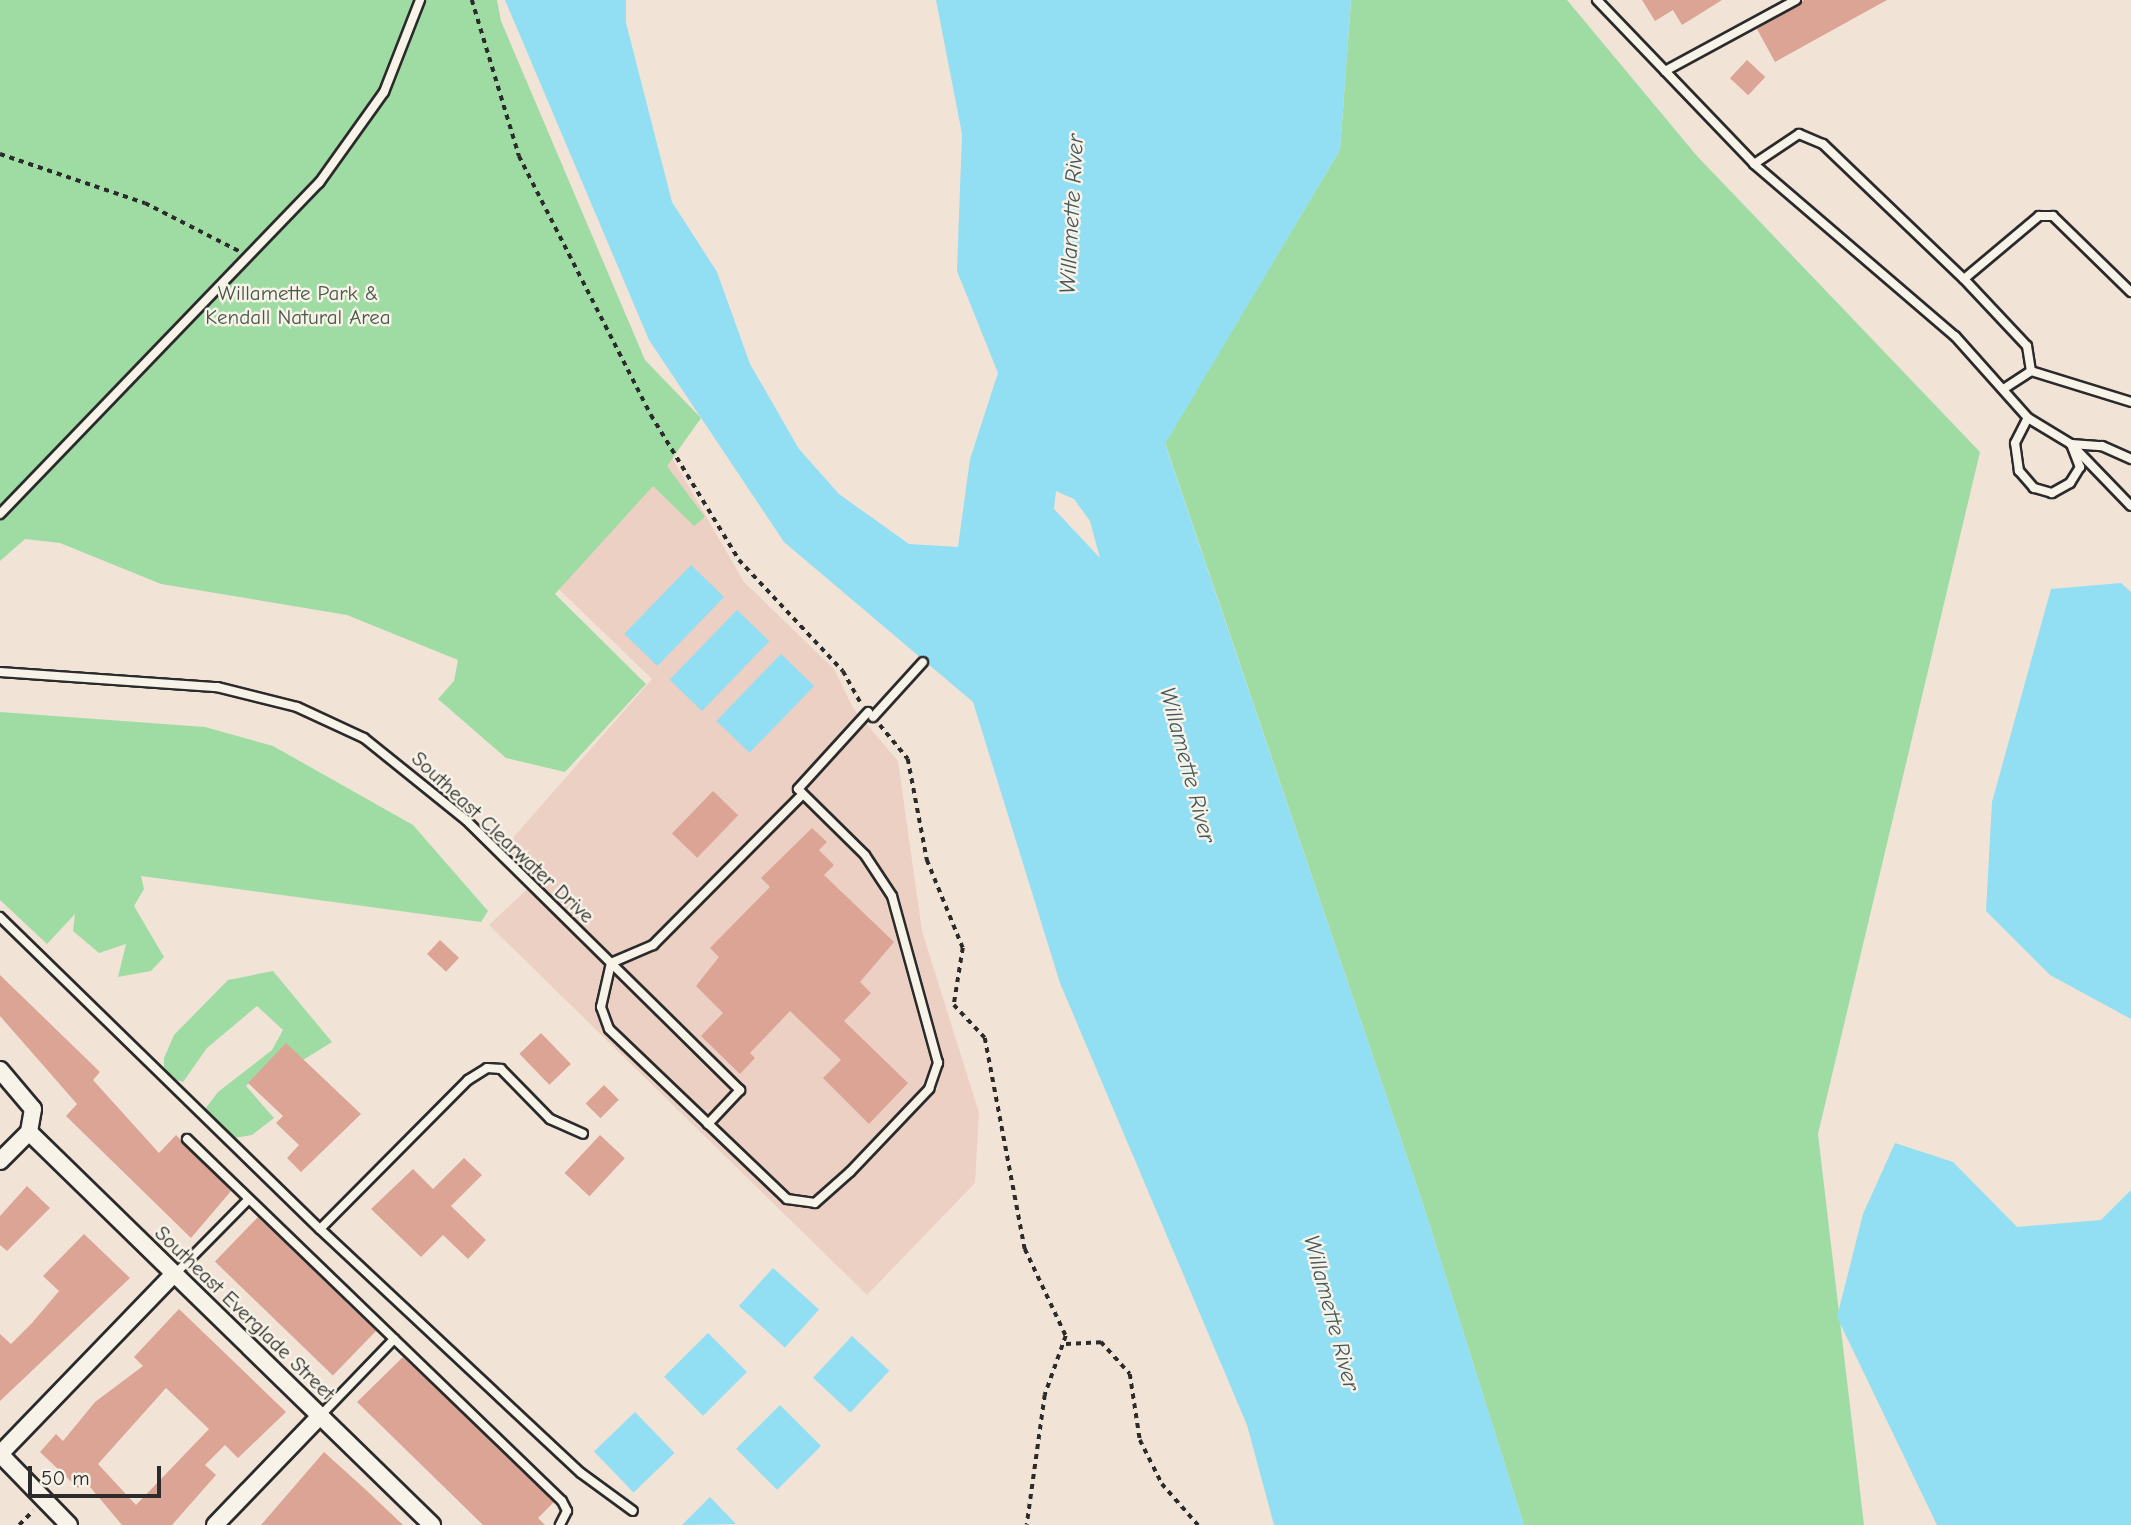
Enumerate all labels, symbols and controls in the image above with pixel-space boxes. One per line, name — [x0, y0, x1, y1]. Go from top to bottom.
water label: Willamette River — [1054, 133, 1090, 295]
park label: Willamette Park & Kendall Natural Area — [205, 280, 391, 330]
water label: Willamette River — [1153, 684, 1221, 846]
street label: Southeast Clearwater Drive — [406, 746, 600, 928]
street label: Southeast Everglade Street — [150, 1220, 340, 1406]
water label: Willamette River — [1297, 1232, 1365, 1394]
scale bar — [32, 1452, 164, 1496]
text: 50 m — [41, 1466, 90, 1490]

